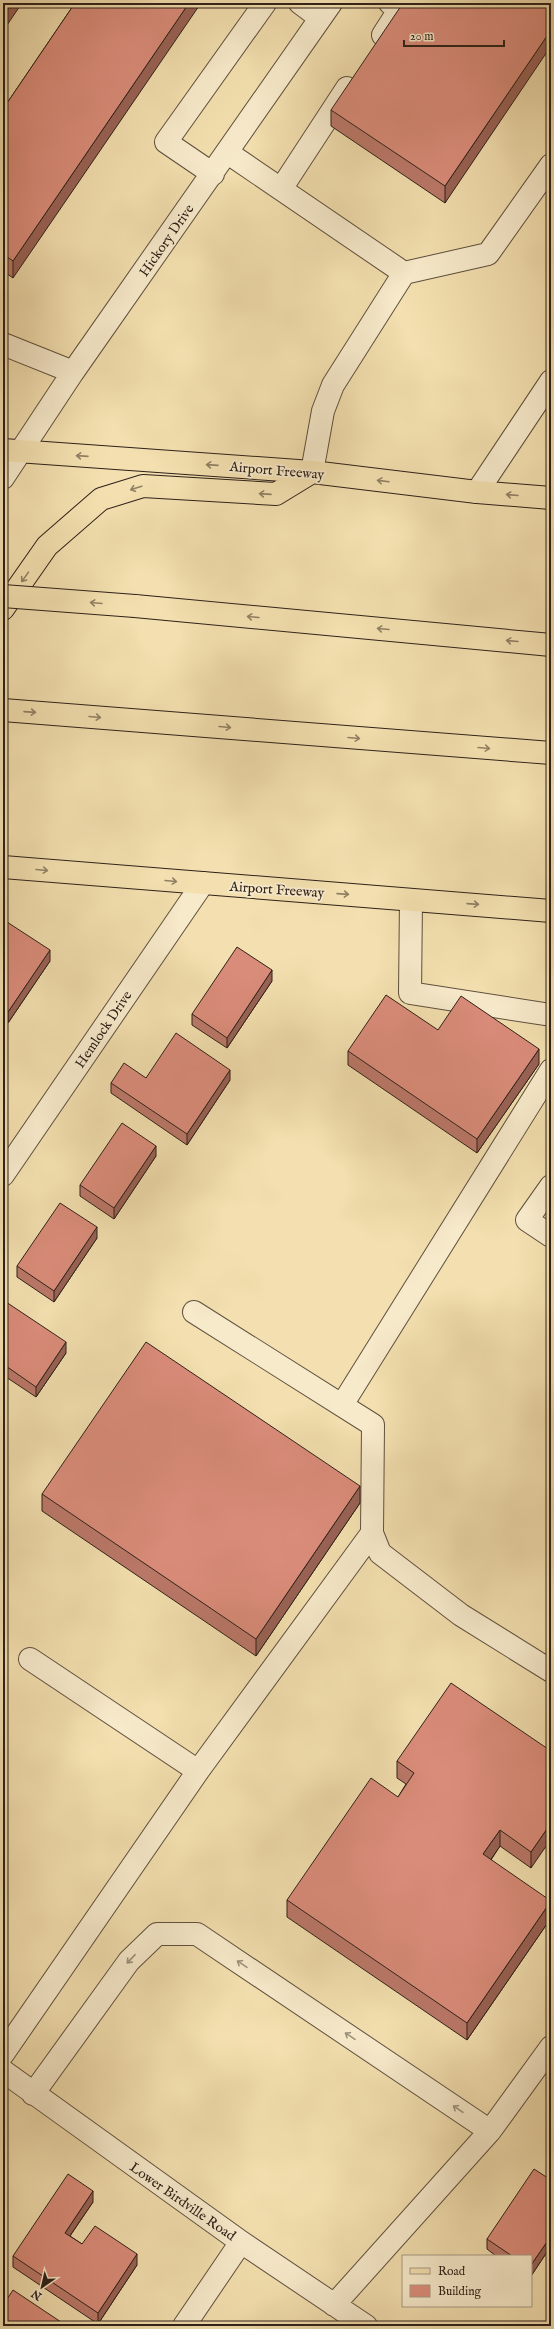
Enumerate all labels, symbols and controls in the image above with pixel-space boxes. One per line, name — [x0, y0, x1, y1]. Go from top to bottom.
scale bar — [404, 22, 504, 48]
text: 20 m — [410, 29, 433, 44]
street label: Hickory Drive — [135, 200, 199, 280]
one-way arrow — [76, 453, 89, 460]
street label: Airport Freeway — [228, 458, 325, 484]
one-way arrow — [206, 462, 219, 469]
one-way arrow — [377, 477, 390, 485]
one-way arrow — [129, 485, 142, 492]
one-way arrow — [259, 490, 272, 497]
one-way arrow — [506, 491, 519, 499]
one-way arrow — [21, 572, 29, 583]
one-way arrow — [90, 600, 103, 607]
one-way arrow — [247, 614, 260, 621]
one-way arrow — [377, 625, 390, 633]
one-way arrow — [506, 637, 519, 645]
one-way arrow — [23, 709, 36, 716]
one-way arrow — [88, 714, 101, 721]
one-way arrow — [218, 724, 231, 731]
one-way arrow — [347, 734, 360, 741]
one-way arrow — [477, 744, 490, 752]
one-way arrow — [35, 867, 48, 874]
one-way arrow — [164, 877, 177, 884]
street label: Airport Freeway — [228, 878, 325, 902]
one-way arrow — [336, 891, 349, 898]
one-way arrow — [466, 901, 479, 908]
street label: Hemlock Drive — [71, 987, 137, 1072]
one-way arrow — [127, 1954, 136, 1964]
one-way arrow — [237, 1960, 248, 1968]
one-way arrow — [344, 2032, 356, 2040]
one-way arrow — [453, 2105, 464, 2113]
street label: Lower Birdville Road — [126, 2158, 239, 2245]
legend — [402, 2255, 532, 2307]
text: Road — [438, 2264, 466, 2279]
north arrow — [22, 2267, 62, 2307]
text: Building — [438, 2284, 482, 2299]
text: N — [29, 2286, 46, 2303]

